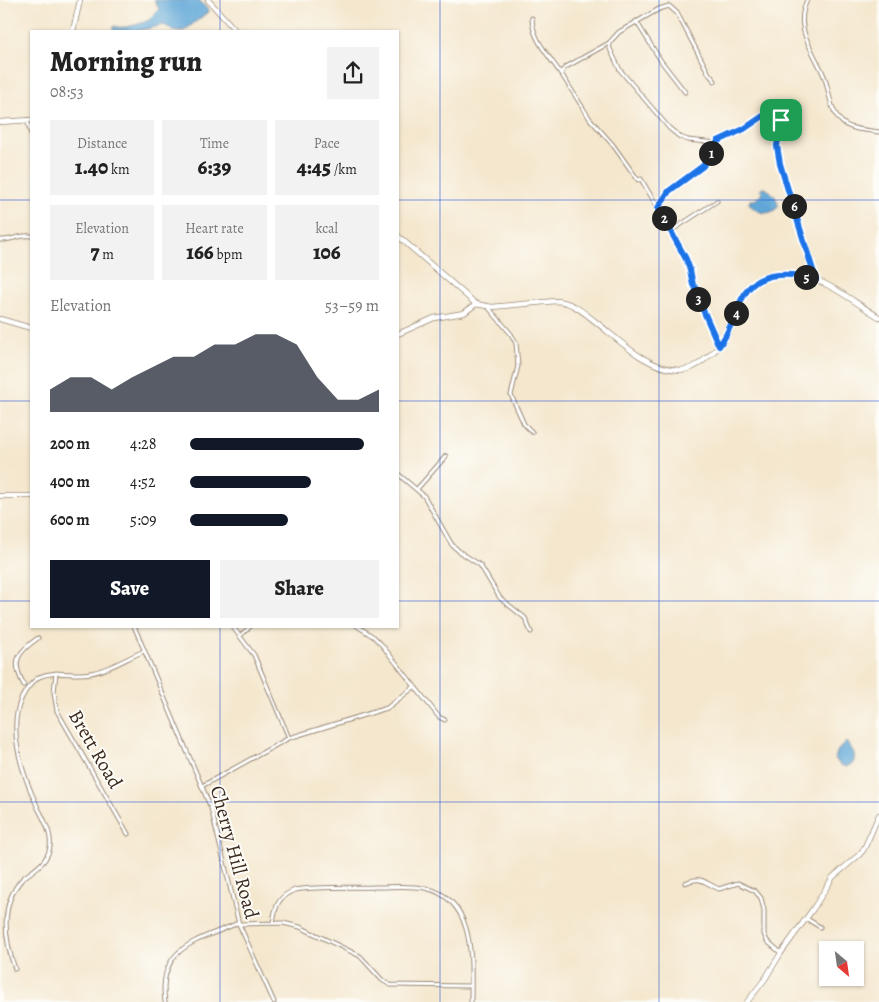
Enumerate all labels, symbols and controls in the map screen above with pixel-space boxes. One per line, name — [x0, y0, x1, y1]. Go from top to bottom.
text: Morning run — [50, 43, 202, 81]
button: share — [327, 47, 379, 99]
text: 08:53 — [50, 81, 84, 103]
pin — [760, 99, 802, 141]
icon: arrive — [767, 106, 795, 134]
text: Distance — [77, 134, 127, 153]
text: Time — [200, 134, 229, 153]
text: Pace — [314, 134, 340, 153]
pin: 1 — [698, 140, 724, 166]
text: 1 — [709, 144, 714, 163]
text: 1.40 — [75, 153, 108, 181]
text: 6:39 — [198, 153, 231, 181]
text: 4:45 — [297, 153, 331, 181]
text: km — [108, 160, 130, 179]
text: /km — [331, 160, 357, 179]
pin: 6 — [782, 194, 806, 218]
text: 6 — [791, 197, 798, 216]
pin: 2 — [652, 206, 676, 230]
text: 2 — [661, 209, 668, 228]
text: Elevation — [75, 219, 129, 238]
text: Heart rate — [185, 219, 244, 238]
text: kcal — [316, 219, 338, 238]
text: 7 — [90, 238, 99, 266]
text: 166 — [186, 238, 214, 266]
text: 106 — [313, 238, 341, 266]
text: m — [99, 245, 114, 264]
text: bpm — [214, 245, 243, 264]
pin: 5 — [794, 264, 818, 290]
text: 5 — [804, 268, 809, 287]
pin: 3 — [686, 286, 710, 312]
text: 3 — [695, 290, 702, 309]
text: Elevation — [50, 295, 111, 317]
text: 53–59 m — [325, 295, 379, 317]
pin: 4 — [724, 300, 748, 326]
text: 4 — [733, 304, 740, 323]
text: 200 m — [50, 433, 90, 455]
text: 4:28 — [130, 433, 156, 455]
text: 400 m — [50, 471, 90, 493]
text: 4:52 — [130, 471, 156, 493]
text: 600 m — [50, 509, 90, 531]
text: 5:09 — [130, 509, 157, 531]
button: Save — [50, 560, 210, 618]
button: Share — [220, 560, 379, 618]
street label: Brett Road — [62, 705, 129, 794]
street label: Cherry Hill Road — [204, 783, 265, 922]
north arrow — [819, 941, 864, 986]
map controls — [819, 941, 864, 986]

